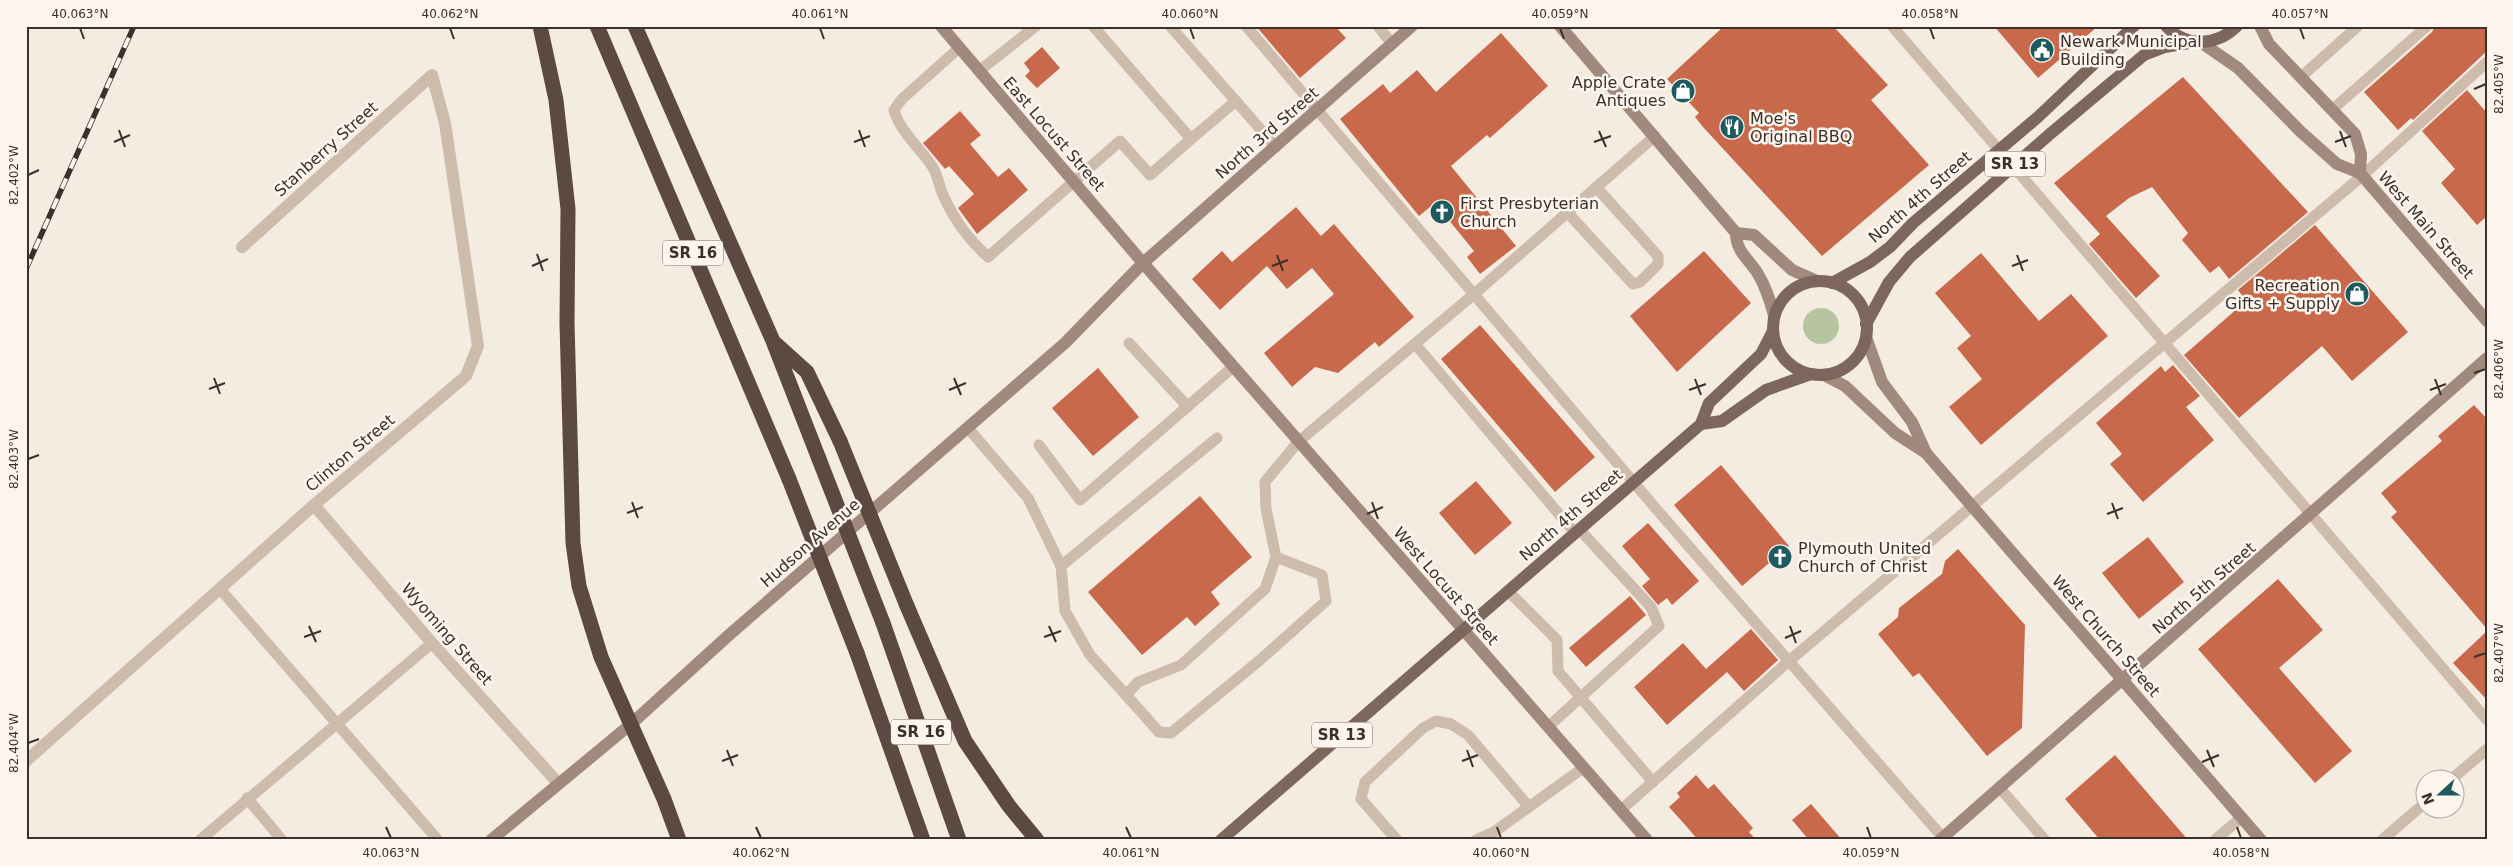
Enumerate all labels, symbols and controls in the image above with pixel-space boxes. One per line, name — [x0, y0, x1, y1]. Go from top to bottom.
text: 40.063°N — [52, 7, 108, 21]
text: 40.062°N — [422, 7, 478, 21]
text: 40.061°N — [792, 7, 848, 21]
text: 40.060°N — [1162, 7, 1218, 21]
text: 40.059°N — [1532, 7, 1588, 21]
text: 40.058°N — [1902, 7, 1958, 21]
text: 40.057°N — [2272, 7, 2328, 21]
place label: Newark Municipal Building — [2060, 32, 2202, 69]
public building icon: Newark Municipal Building — [2029, 37, 2055, 63]
text: 82.405°W — [2492, 54, 2506, 114]
street label: East Locust Street — [999, 73, 1109, 195]
place label: Apple Crate Antiques — [1572, 73, 1666, 110]
shop icon: Apple Crate Antiques — [1670, 78, 1696, 104]
street label: North 3rd Street — [1212, 83, 1322, 183]
street label: Stanberry Street — [270, 98, 382, 200]
place label: Moe's Original BBQ — [1750, 109, 1852, 146]
restaurant icon: Moe's Original BBQ — [1719, 114, 1745, 140]
text: 82.402°W — [7, 145, 21, 205]
street label: North 4th Street — [1865, 147, 1975, 247]
road number: SR 13 — [1985, 152, 2045, 176]
street label: West Main Street — [2374, 167, 2478, 283]
place label: First Presbyterian Church — [1460, 194, 1599, 231]
church icon: First Presbyterian Church — [1429, 199, 1455, 225]
road number: SR 16 — [663, 240, 723, 266]
place label: Recreation Gifts + Supply — [2225, 276, 2340, 313]
shop icon: Recreation Gifts + Supply — [2344, 281, 2370, 307]
text: 82.406°W — [2492, 339, 2506, 399]
street label: Clinton Street — [302, 410, 398, 496]
text: 82.403°W — [7, 429, 21, 489]
street label: North 4th Street — [1516, 465, 1626, 565]
street label: Hudson Avenue — [757, 495, 863, 591]
street label: West Locust Street — [1390, 523, 1502, 649]
street label: North 5th Street — [2149, 538, 2259, 638]
place label: Plymouth United Church of Christ — [1798, 539, 1931, 576]
church icon: Plymouth United Church of Christ — [1767, 544, 1793, 570]
street label: West Church Street — [2048, 571, 2164, 701]
street label: Wyoming Street — [398, 579, 496, 689]
text: 82.407°W — [2492, 623, 2506, 683]
text: 82.404°W — [7, 713, 21, 773]
road number: SR 16 — [891, 720, 951, 744]
road number: SR 13 — [1312, 722, 1372, 748]
north arrow — [2416, 768, 2466, 818]
text: N — [2418, 790, 2437, 807]
text: 40.063°N — [363, 846, 419, 860]
text: 40.062°N — [733, 846, 789, 860]
text: 40.061°N — [1103, 846, 1159, 860]
text: 40.060°N — [1473, 846, 1529, 860]
text: 40.059°N — [1843, 846, 1899, 860]
text: 40.058°N — [2213, 846, 2269, 860]

